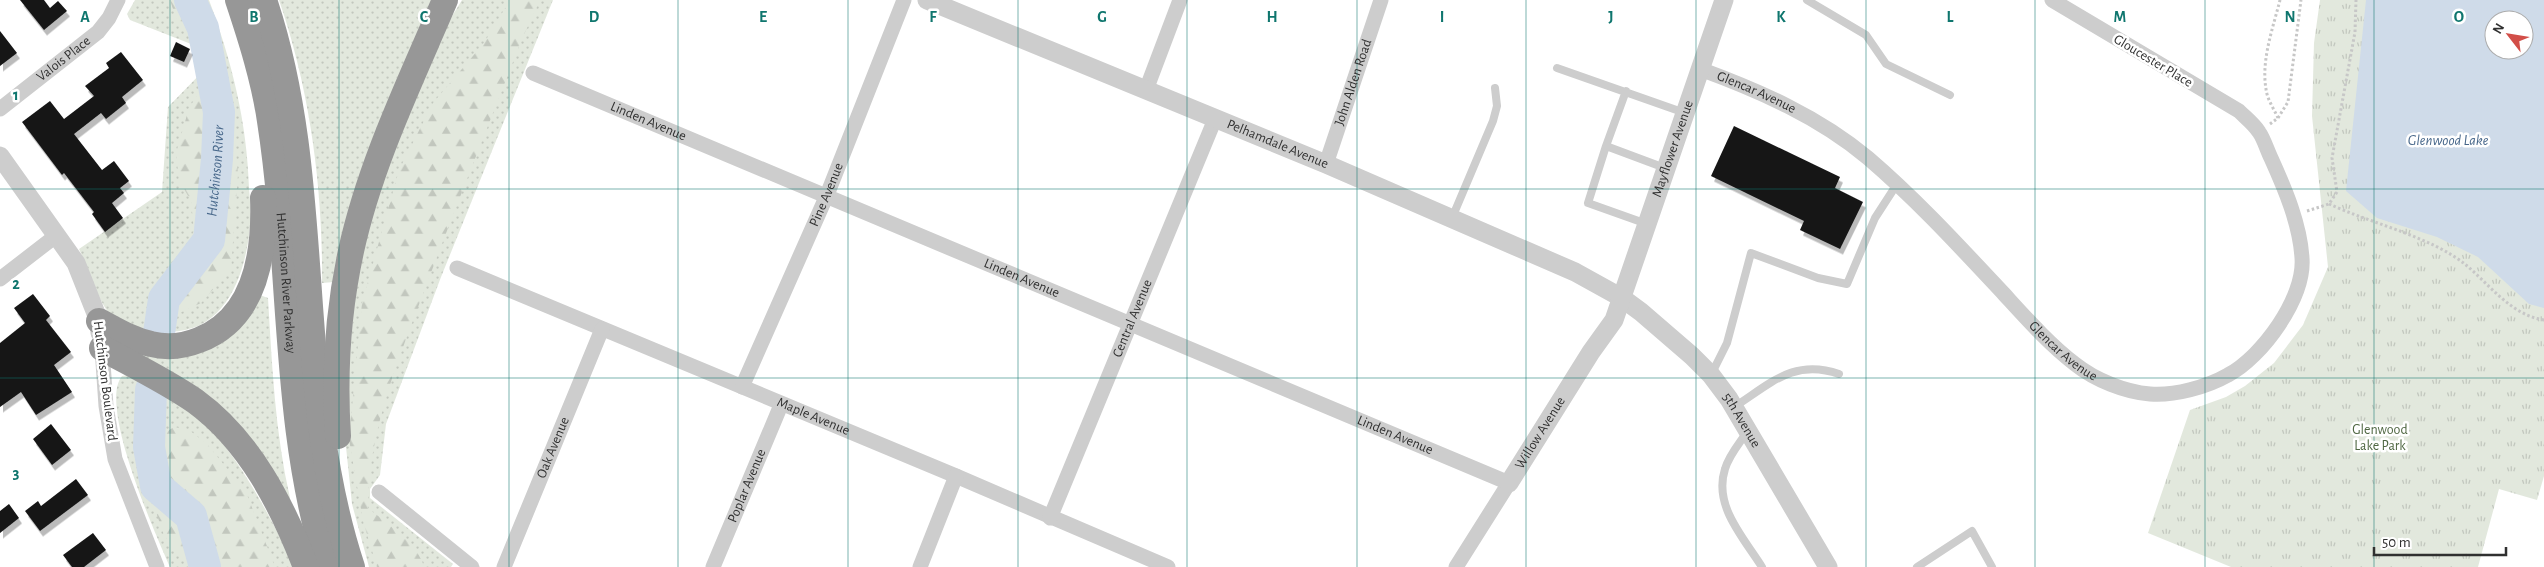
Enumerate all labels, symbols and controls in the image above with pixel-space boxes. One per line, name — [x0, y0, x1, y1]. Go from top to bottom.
text: A — [80, 9, 90, 25]
text: B — [249, 9, 259, 25]
text: C — [420, 9, 429, 25]
text: D — [589, 9, 600, 25]
text: E — [759, 9, 767, 25]
text: F — [929, 9, 937, 25]
text: G — [1097, 9, 1107, 25]
text: H — [1266, 9, 1278, 25]
text: I — [1440, 9, 1444, 25]
text: J — [1608, 9, 1614, 25]
text: K — [1776, 9, 1786, 25]
text: L — [1947, 9, 1954, 25]
text: M — [2114, 9, 2126, 25]
text: N — [2284, 9, 2296, 25]
text: O — [2454, 9, 2464, 25]
north arrow — [2484, 10, 2534, 60]
text: N — [2490, 21, 2507, 37]
street label: Gloucester Place — [2111, 32, 2195, 90]
street label: Valois Place — [34, 34, 93, 84]
street label: John Alden Road — [1332, 37, 1374, 128]
street label: Glencar Avenue — [1715, 69, 1798, 116]
text: 1 — [13, 87, 19, 103]
street label: Linden Avenue — [608, 99, 688, 143]
street label: Mayflower Avenue — [1650, 99, 1696, 199]
street label: Pelhamdale Avenue — [1225, 117, 1330, 171]
water label: Hutchinson River — [204, 124, 226, 217]
water label: Glenwood Lake — [2408, 133, 2489, 148]
street label: Pine Avenue — [807, 161, 846, 229]
street label: Hutchinson River Parkway — [274, 212, 298, 354]
street label: Linden Avenue — [982, 256, 1062, 300]
text: 2 — [12, 276, 20, 292]
street label: Central Avenue — [1110, 278, 1155, 359]
street label: Glencar Avenue — [2026, 319, 2099, 384]
street label: Hutchinson Boulevard — [91, 320, 119, 442]
street label: 5th Avenue — [1720, 390, 1763, 450]
street label: Willow Avenue — [1513, 394, 1568, 472]
street label: Maple Avenue — [775, 395, 852, 438]
street label: Linden Avenue — [1355, 413, 1435, 457]
street label: Oak Avenue — [534, 415, 572, 480]
park label: Glenwood Lake Park — [2352, 423, 2408, 453]
street label: Poplar Avenue — [725, 447, 769, 525]
text: 3 — [13, 465, 20, 481]
scale bar — [2374, 524, 2506, 556]
text: 50 m — [2382, 535, 2411, 550]

